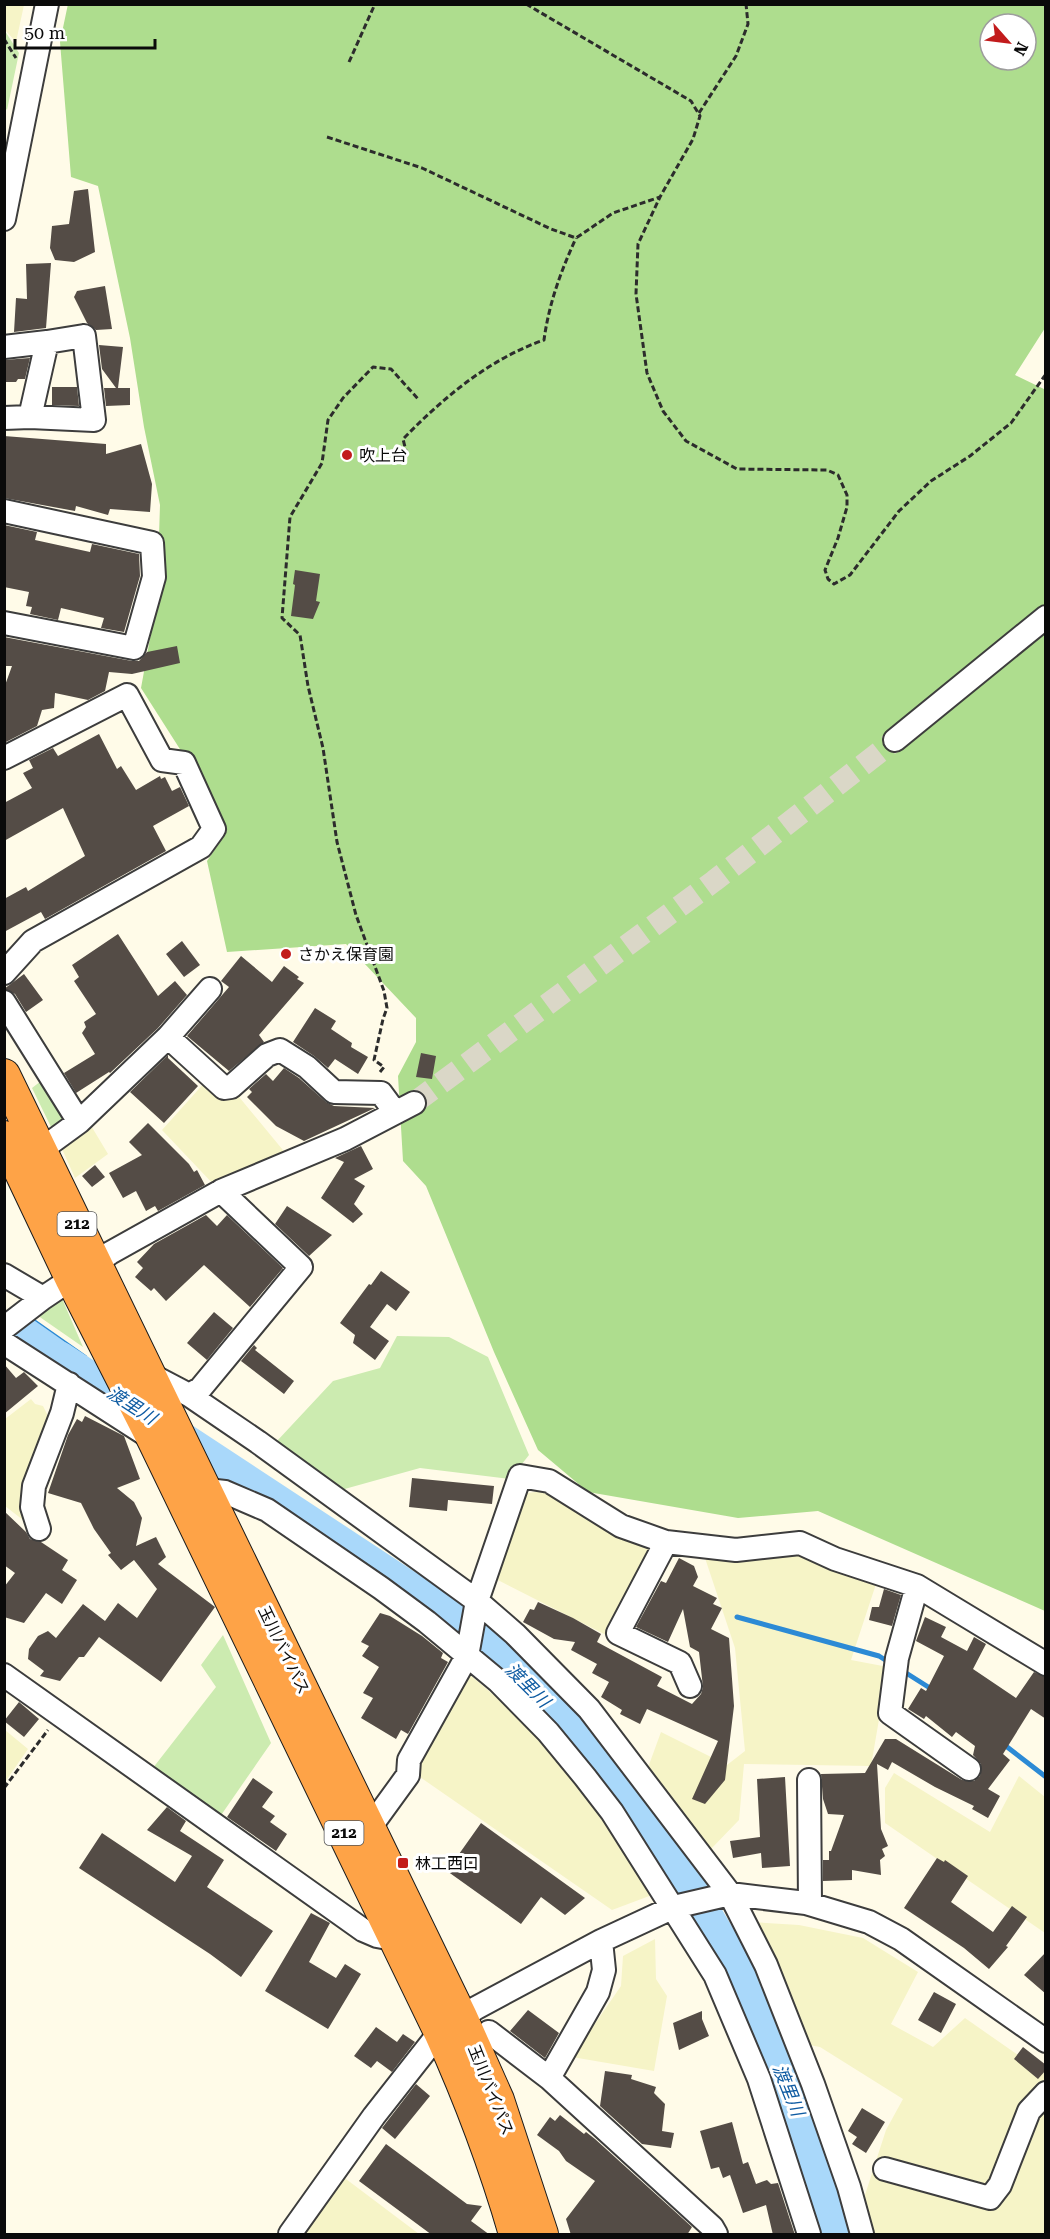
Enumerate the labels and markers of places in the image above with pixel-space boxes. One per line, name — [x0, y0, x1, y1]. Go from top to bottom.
place label: 吹上台 — [359, 446, 407, 465]
marker: 吹上台 — [340, 448, 354, 462]
place label: さかえ保育園 — [298, 945, 394, 964]
marker: さかえ保育園 — [279, 947, 293, 961]
place label: 林工西口 — [415, 1854, 479, 1873]
marker: 林工西口 — [396, 1856, 410, 1870]

